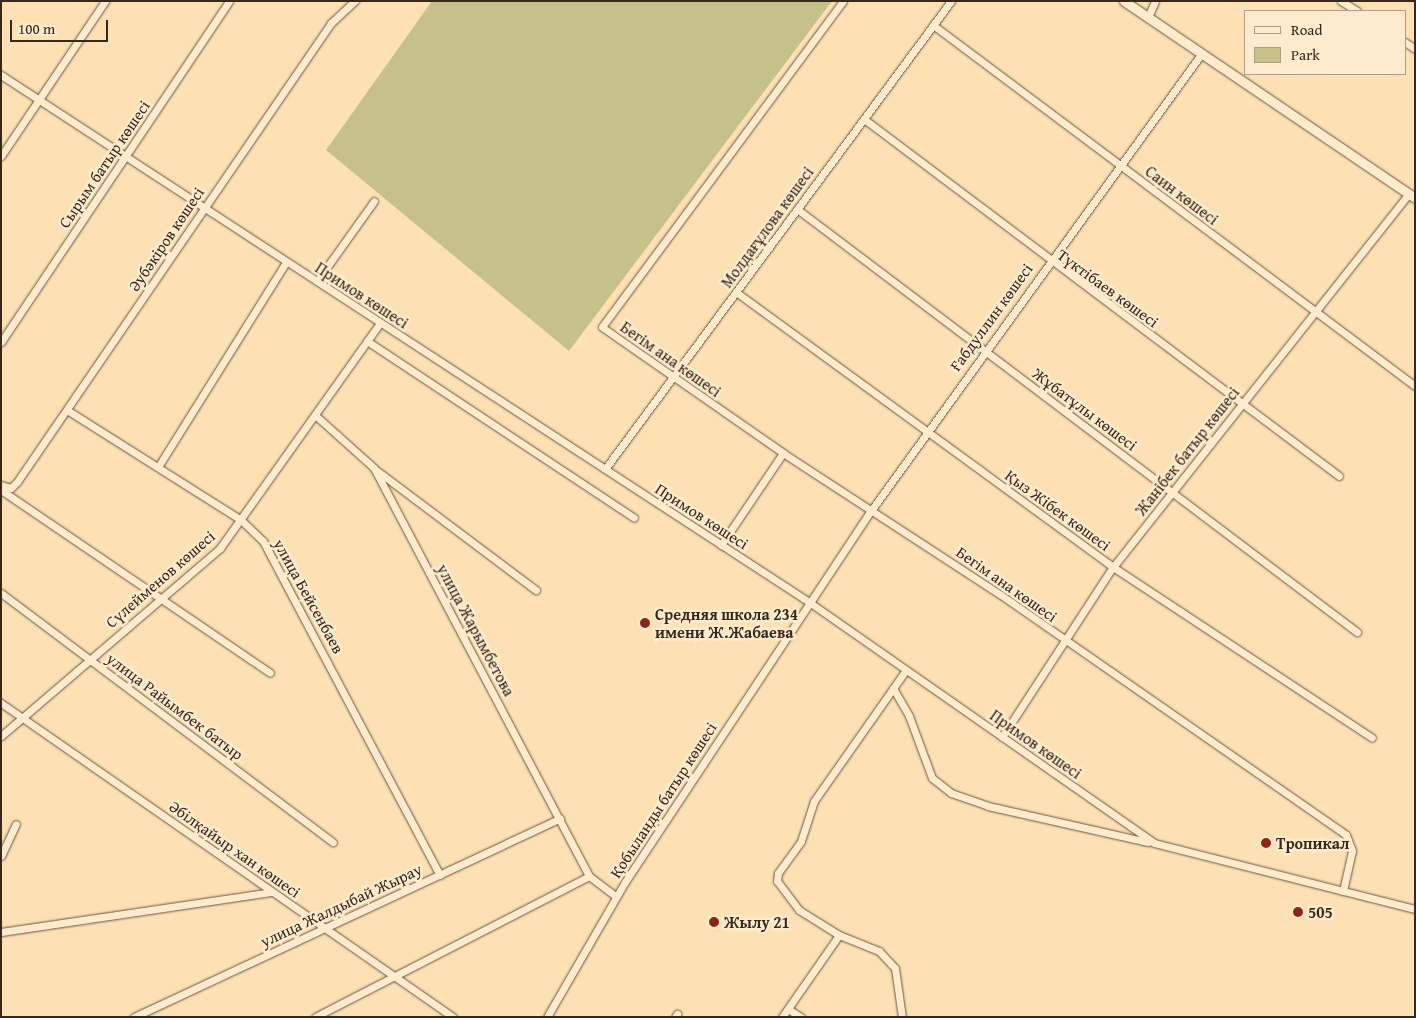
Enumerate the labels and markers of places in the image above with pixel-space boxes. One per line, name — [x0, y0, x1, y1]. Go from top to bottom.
place label: Средняя школа 234 имени Ж.Жабаева — [655, 604, 798, 642]
marker: Средняя школа 234 имени Ж.Жабаева — [639, 617, 651, 629]
place label: Тропикал — [1276, 833, 1349, 853]
marker: Тропикал — [1260, 837, 1272, 849]
place label: 505 — [1308, 902, 1333, 922]
marker: 505 — [1292, 906, 1304, 918]
place label: Жылу 21 — [724, 912, 790, 932]
marker: Жылу 21 — [708, 916, 720, 928]

